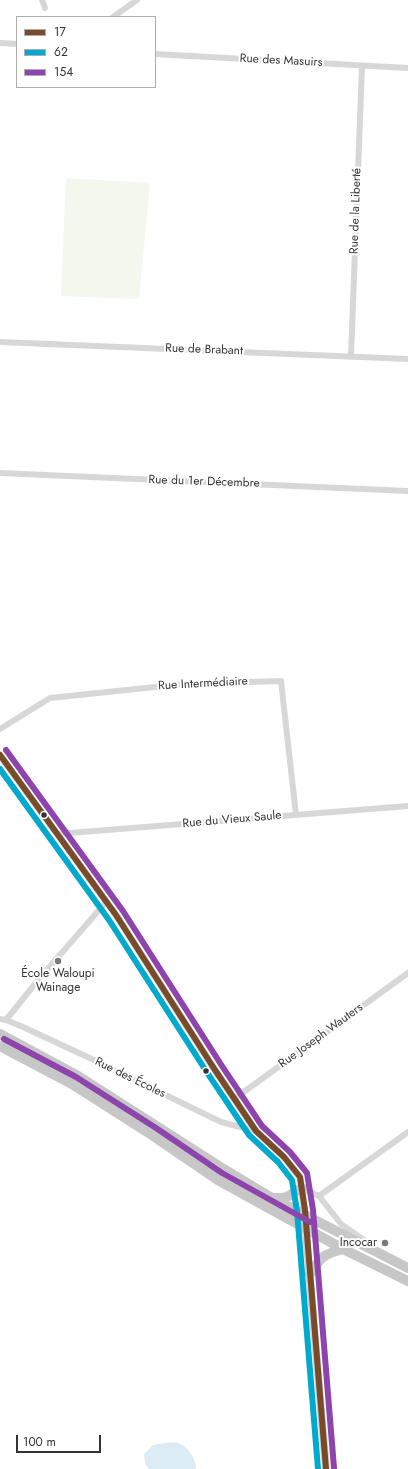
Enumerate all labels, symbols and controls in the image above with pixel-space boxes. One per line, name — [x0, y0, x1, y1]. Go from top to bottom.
legend — [16, 16, 156, 88]
text: 17 — [54, 23, 66, 41]
text: 62 — [54, 43, 68, 61]
street label: Rue des Masuirs — [239, 52, 323, 70]
text: 154 — [54, 63, 73, 81]
street label: Rue de la Liberté — [347, 168, 365, 254]
street label: Rue de Brabant — [165, 341, 243, 359]
street label: Rue du 1er Décembre — [148, 473, 260, 491]
street label: Rue Intermédiaire — [158, 674, 248, 694]
street label: Rue du Vieux Saule — [182, 809, 282, 831]
unlabelled marker — [39, 810, 49, 820]
marker: École Waloupi Wainage — [53, 956, 63, 966]
place label: École Waloupi Wainage — [21, 967, 95, 995]
street label: Rue Joseph Wauters — [276, 1001, 366, 1071]
street label: Rue des Écoles — [92, 1055, 168, 1101]
unlabelled marker — [201, 1066, 211, 1076]
place label: Incocar — [340, 1236, 377, 1250]
marker: Incocar — [380, 1238, 390, 1248]
scale bar — [18, 1427, 103, 1453]
text: 100 m — [23, 1433, 56, 1451]

